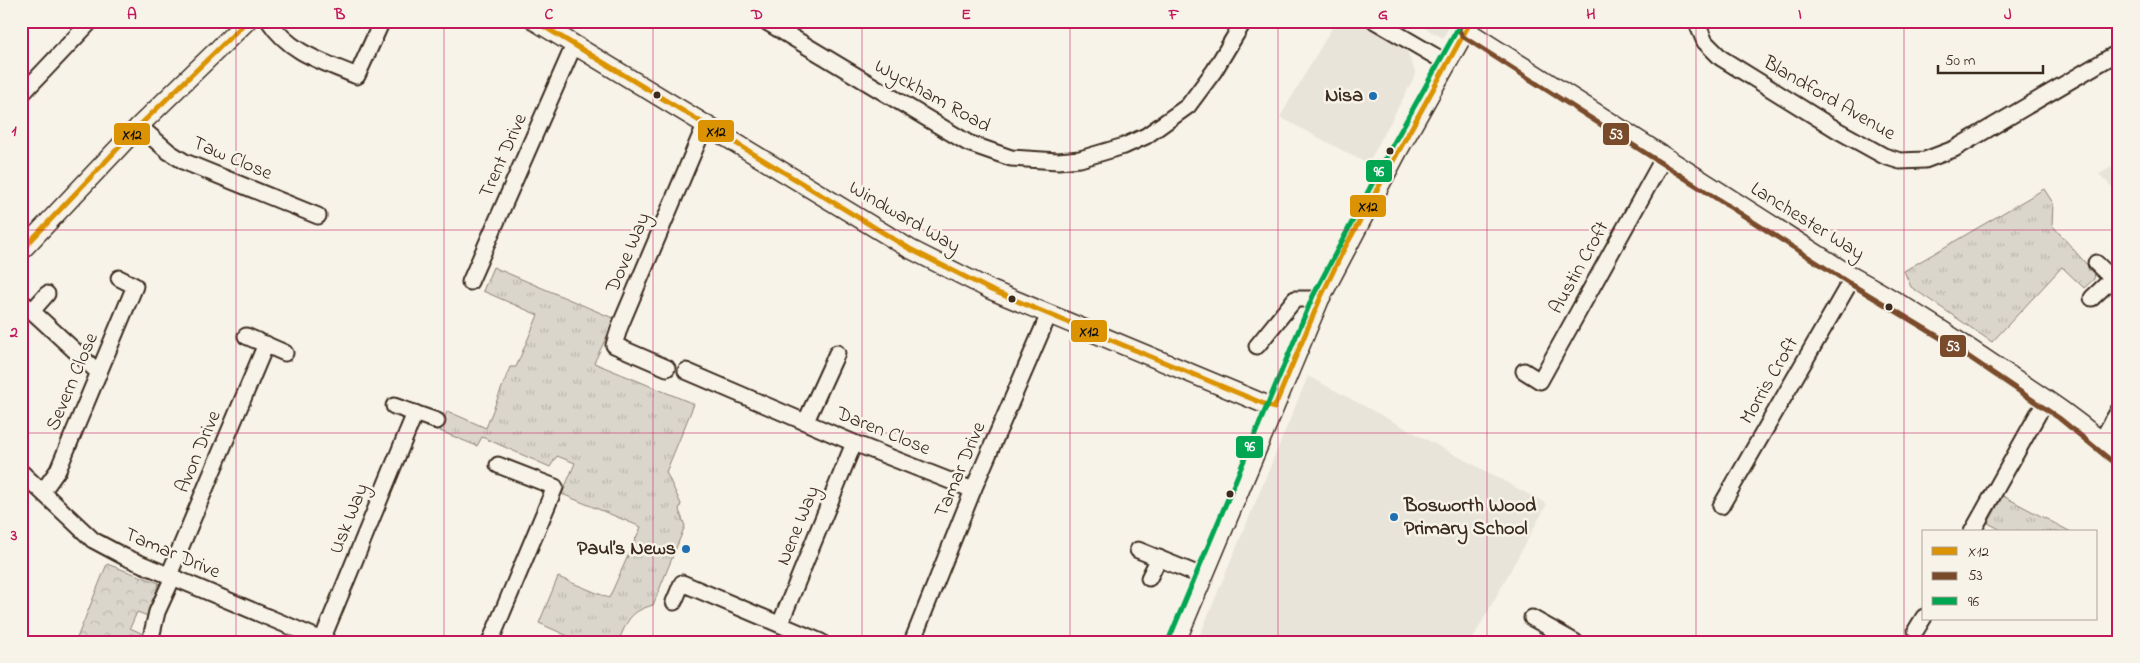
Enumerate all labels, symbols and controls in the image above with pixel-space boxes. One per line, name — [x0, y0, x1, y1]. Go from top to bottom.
text: A — [127, 3, 137, 27]
text: B — [334, 3, 346, 27]
text: C — [545, 3, 554, 27]
text: D — [750, 3, 763, 27]
text: E — [961, 3, 971, 27]
text: F — [1168, 3, 1180, 27]
text: G — [1378, 3, 1388, 27]
text: H — [1586, 3, 1596, 27]
text: I — [1798, 3, 1802, 27]
text: J — [2004, 3, 2012, 27]
scale bar — [1938, 42, 2042, 74]
street label: Blandford Avenue — [1757, 49, 1900, 149]
text: 50 m — [1945, 50, 1976, 72]
street label: Wyckham Road — [868, 53, 996, 141]
place label: Nisa — [1325, 82, 1363, 111]
unlabelled marker — [652, 90, 662, 100]
marker: Nisa — [1367, 90, 1379, 102]
street label: Trent Drive — [472, 109, 536, 203]
text: 1 — [11, 119, 17, 143]
line badge: X12 — [697, 119, 735, 143]
line badge: X12 — [113, 122, 151, 146]
text: X12 — [706, 122, 726, 143]
line badge: 53 — [1602, 122, 1630, 146]
text: X12 — [122, 125, 142, 146]
text: 53 — [1609, 125, 1623, 146]
street label: Taw Close — [188, 129, 276, 189]
unlabelled marker — [1385, 146, 1395, 156]
line badge: 96 — [1365, 159, 1393, 183]
text: 96 — [1373, 162, 1385, 183]
street label: Windward Way — [843, 174, 965, 262]
street label: Lanchester Way — [1744, 175, 1870, 269]
line badge: X12 — [1349, 194, 1387, 218]
text: X12 — [1358, 197, 1378, 218]
street label: Dove Way — [599, 208, 659, 299]
street label: Austin Croft — [1543, 216, 1618, 320]
unlabelled marker — [1007, 294, 1017, 304]
unlabelled marker — [1884, 302, 1894, 312]
line badge: X12 — [1070, 319, 1108, 343]
text: 2 — [9, 321, 18, 345]
text: X12 — [1079, 322, 1099, 343]
street label: Severn Close — [39, 328, 107, 436]
street label: Morris Croft — [1733, 332, 1807, 430]
line badge: 53 — [1939, 334, 1967, 358]
text: 53 — [1946, 337, 1960, 358]
street label: Daren Close — [831, 400, 935, 464]
street label: Avon Drive — [169, 406, 229, 498]
street label: Tamar Drive — [928, 418, 994, 522]
line badge: 96 — [1235, 435, 1264, 459]
text: 96 — [1244, 437, 1256, 458]
street label: Usk Way — [323, 479, 377, 559]
street label: Nene Way — [770, 482, 828, 570]
unlabelled marker — [1225, 489, 1235, 499]
place label: Bosworth Wood Primary School — [1403, 492, 1537, 545]
marker: Bosworth Wood Primary School — [1388, 511, 1400, 523]
street label: Tamar Drive — [120, 521, 224, 587]
text: 3 — [10, 524, 18, 548]
legend — [1922, 530, 2098, 620]
place label: Paul’s News — [577, 535, 676, 564]
text: X12 — [1968, 541, 1989, 563]
marker: Paul’s News — [680, 543, 692, 555]
text: 53 — [1968, 565, 1983, 587]
text: 96 — [1968, 591, 1980, 613]

